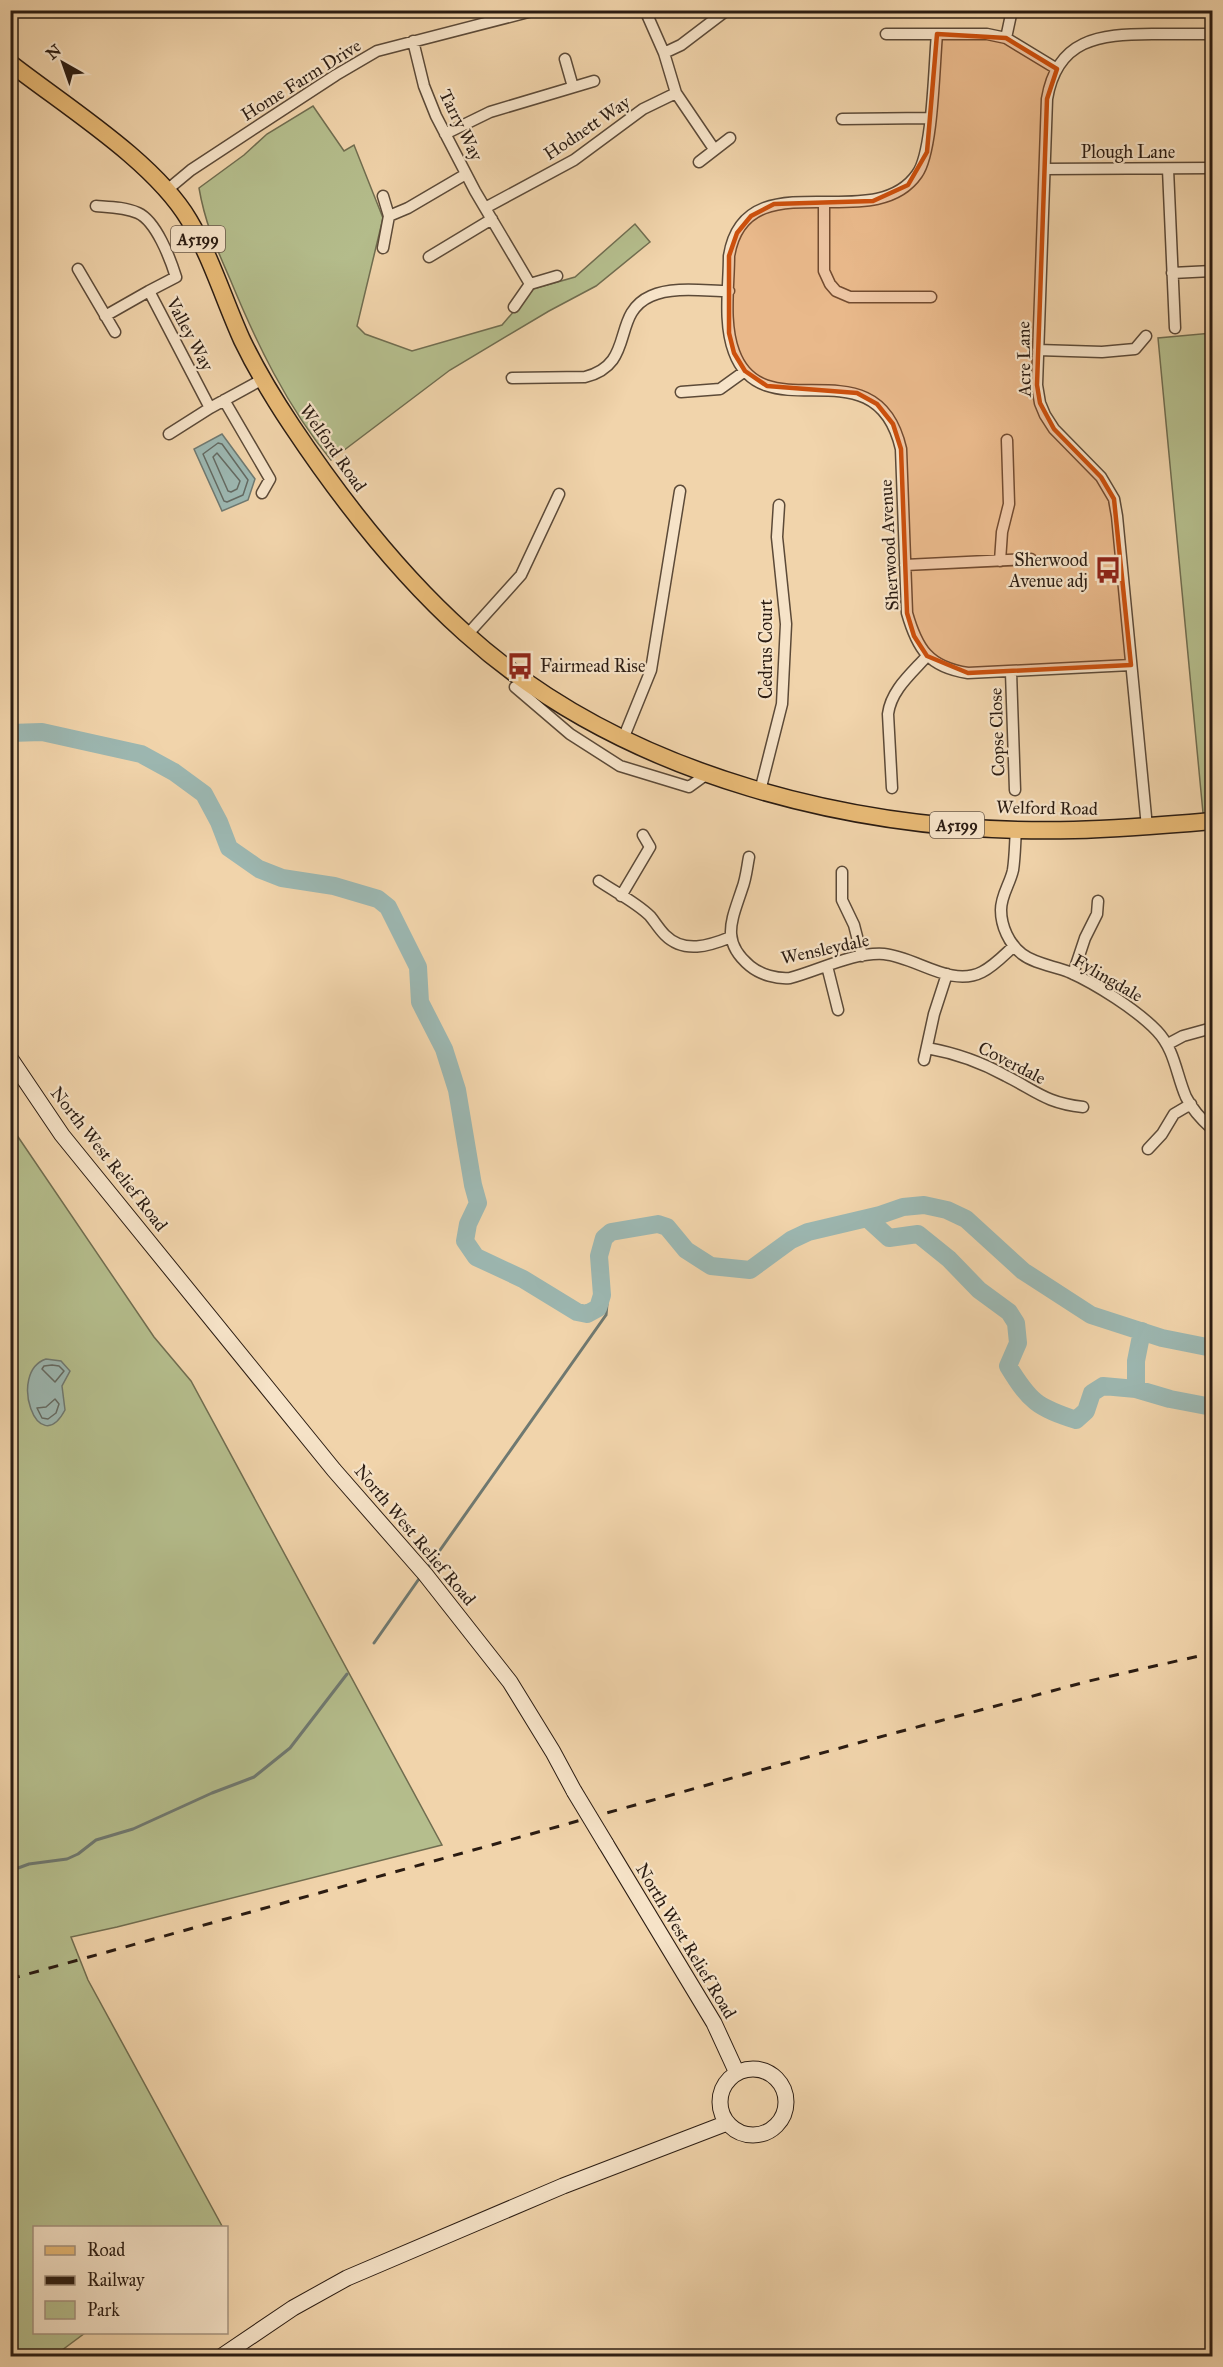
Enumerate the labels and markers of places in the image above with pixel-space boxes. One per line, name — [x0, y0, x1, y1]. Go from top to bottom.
place label: Sherwood Avenue adj — [1008, 549, 1088, 592]
bus stop icon: Sherwood Avenue adj — [1093, 555, 1123, 585]
bus stop icon: Fairmead Rise — [505, 651, 535, 681]
place label: Fairmead Rise — [540, 655, 645, 677]

